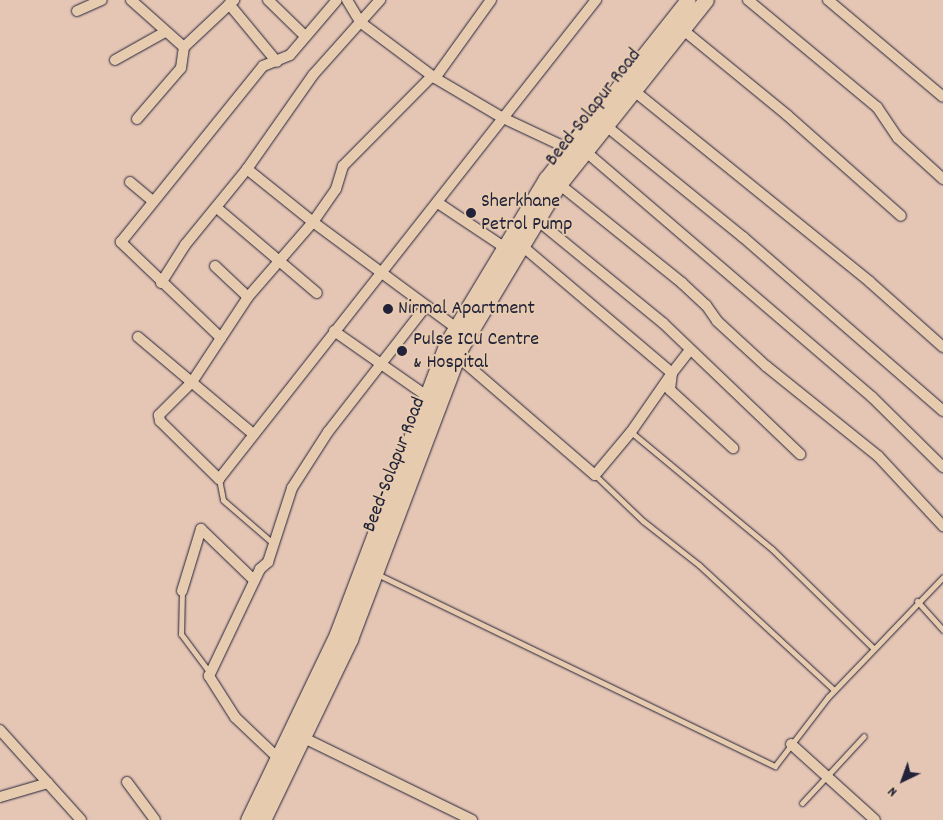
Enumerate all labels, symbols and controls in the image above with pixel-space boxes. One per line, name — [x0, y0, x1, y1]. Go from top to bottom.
street label: Beed-Solapur Road — [541, 45, 647, 171]
place label: Sherkhane Petrol Pump — [481, 190, 573, 237]
marker: Sherkhane Petrol Pump — [465, 207, 477, 219]
place label: Nirmal Apartment — [398, 297, 535, 321]
marker: Nirmal Apartment — [382, 303, 394, 315]
place label: Pulse ICU Centre & Hospital — [413, 328, 539, 375]
marker: Pulse ICU Centre & Hospital — [395, 344, 409, 358]
street label: Beed-Solapur Road — [358, 394, 432, 536]
north arrow — [878, 755, 928, 805]
text: N — [884, 781, 902, 801]

